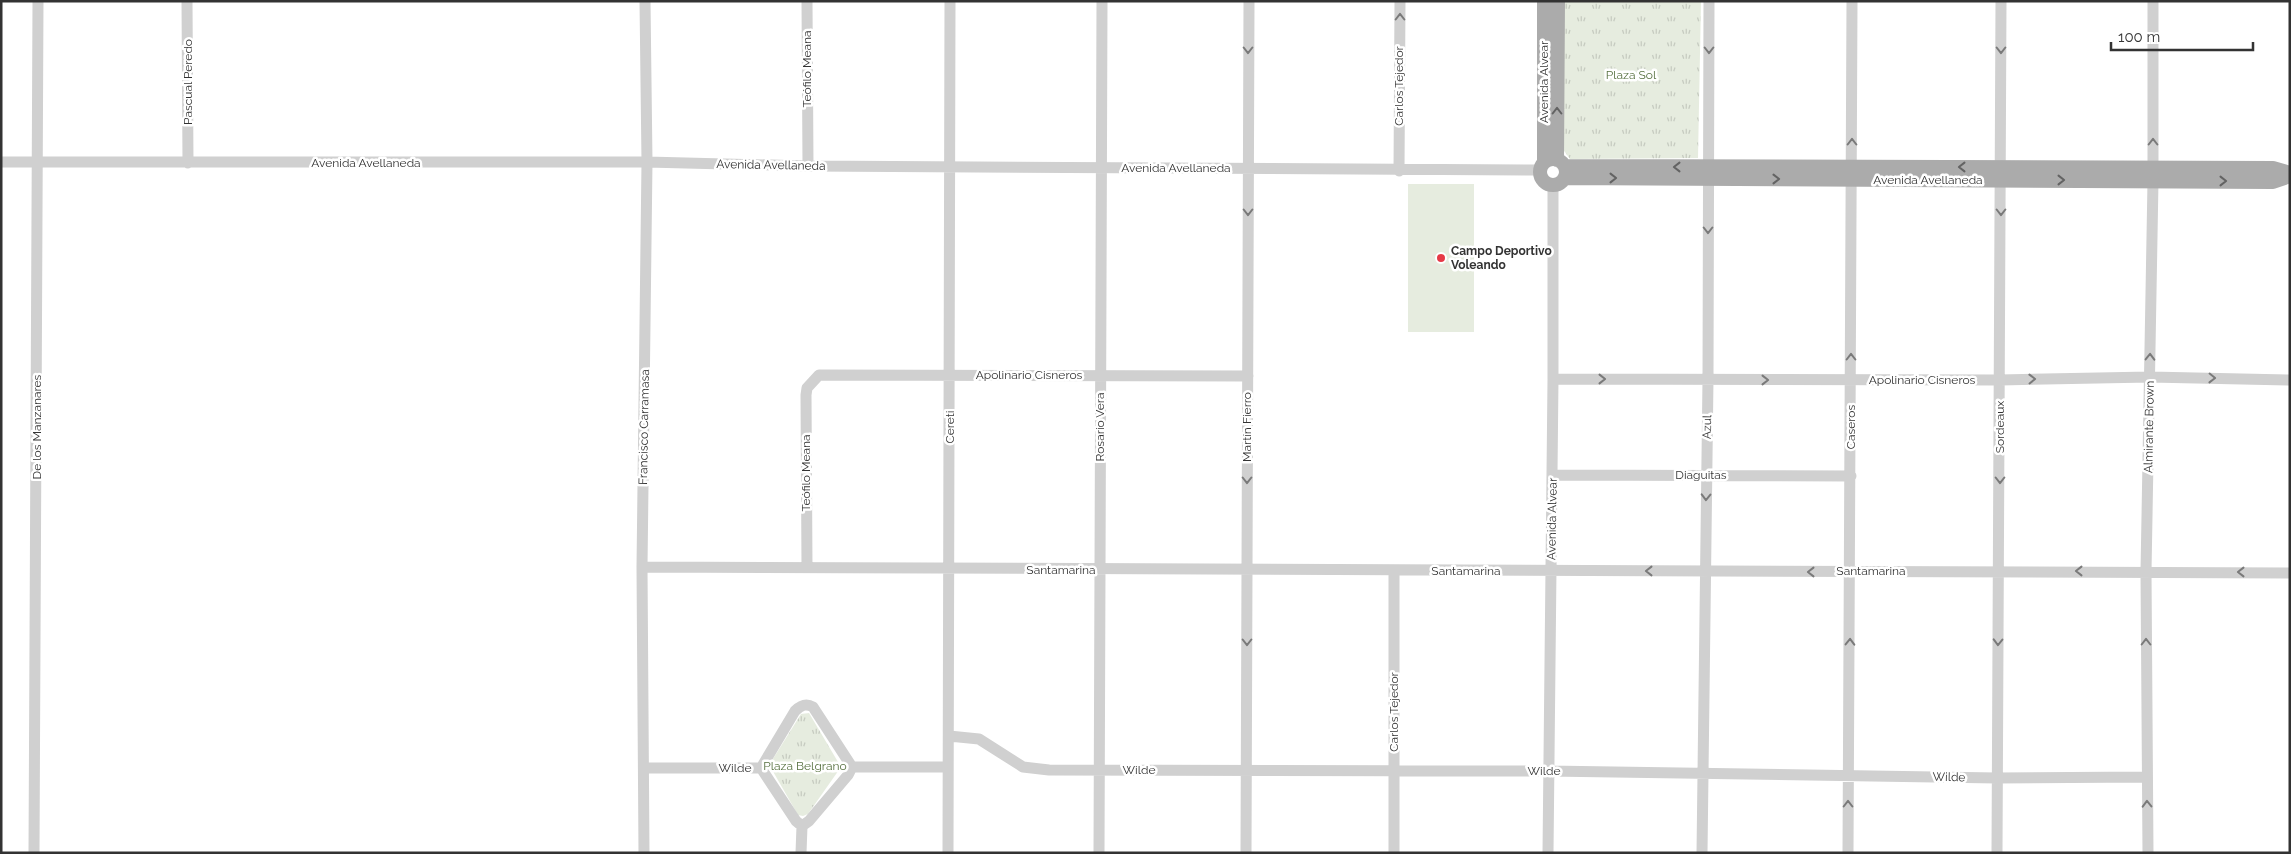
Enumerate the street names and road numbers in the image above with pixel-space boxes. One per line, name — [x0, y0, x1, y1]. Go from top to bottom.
street label: Teófilo Meana — [800, 30, 814, 108]
street label: Pascual Peredo — [181, 39, 195, 125]
street label: Avenida Alvear — [1537, 40, 1551, 123]
street label: Carlos Tejedor — [1392, 45, 1406, 126]
street label: Avenida Avellaneda — [311, 156, 421, 170]
street label: Avenida Avellaneda — [716, 157, 826, 173]
street label: Avenida Avellaneda — [1121, 161, 1231, 175]
street label: Avenida Avellaneda — [1873, 173, 1983, 187]
street label: Apolinario Cisneros — [976, 368, 1083, 382]
street label: Francisco Carramasa — [636, 369, 652, 485]
street label: Apolinario Cisneros — [1869, 373, 1976, 387]
street label: De los Manzanares — [30, 374, 44, 479]
street label: Almirante Brown — [2141, 381, 2157, 473]
street label: Martín Fierro — [1240, 392, 1254, 462]
street label: Rosario Vera — [1093, 393, 1107, 461]
street label: Sordeaux — [1993, 401, 2007, 453]
street label: Caseros — [1844, 405, 1858, 449]
street label: Cereti — [943, 411, 957, 443]
street label: Azul — [1700, 414, 1714, 439]
street label: Teófilo Meana — [799, 434, 813, 512]
street label: Diaguitas — [1675, 468, 1727, 482]
street label: Avenida Alvear — [1544, 477, 1560, 560]
street label: Santamarina — [1026, 563, 1096, 577]
street label: Santamarina — [1431, 564, 1501, 578]
street label: Santamarina — [1836, 564, 1906, 578]
street label: Carlos Tejedor — [1387, 671, 1401, 752]
street label: Wilde — [719, 761, 751, 775]
street label: Wilde — [1123, 763, 1155, 777]
street label: Wilde — [1528, 764, 1560, 778]
street label: Wilde — [1932, 770, 1966, 784]

